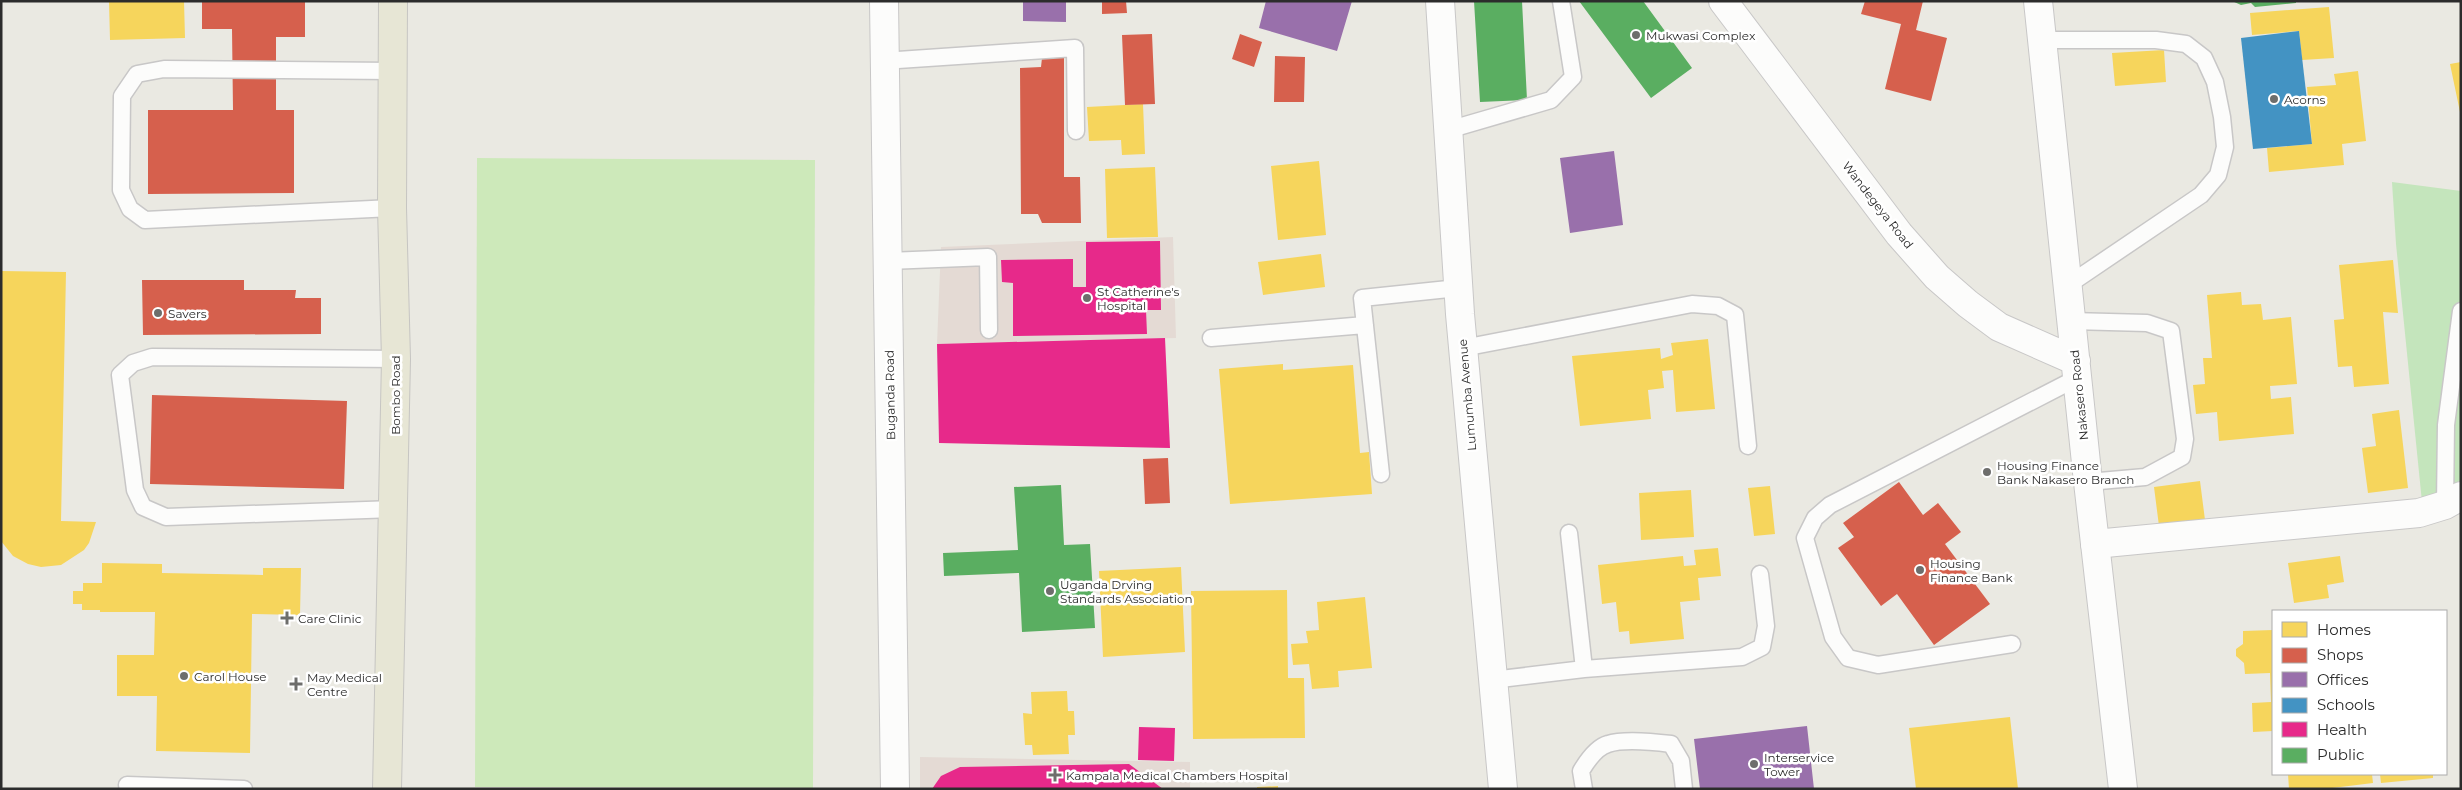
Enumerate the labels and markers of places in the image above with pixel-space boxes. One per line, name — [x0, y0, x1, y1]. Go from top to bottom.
place label: Mukwasi Complex — [1646, 28, 1756, 43]
marker: Mukwasi Complex — [1630, 29, 1642, 41]
place label: Acorns — [2284, 92, 2326, 107]
marker: Acorns — [2268, 93, 2280, 105]
place label: St Catherine's Hospital — [1097, 284, 1180, 313]
marker: St Catherine's Hospital — [1081, 292, 1093, 304]
place label: Savers — [168, 306, 207, 321]
marker: Savers — [152, 307, 164, 319]
place label: Housing Finance Bank Nakasero Branch — [1997, 458, 2134, 487]
marker: Housing Finance Bank Nakasero Branch — [1981, 466, 1993, 478]
place label: Housing Finance Bank — [1930, 556, 2013, 585]
marker: Housing Finance Bank — [1914, 564, 1926, 576]
place label: Uganda Drving Standards Association — [1060, 577, 1193, 606]
marker: Uganda Drving Standards Association — [1044, 585, 1056, 597]
marker: Care Clinic — [280, 611, 294, 625]
place label: Care Clinic — [298, 611, 362, 626]
place label: Carol House — [194, 669, 267, 684]
marker: Carol House — [178, 670, 190, 682]
place label: May Medical Centre — [307, 670, 382, 699]
marker: May Medical Centre — [289, 677, 303, 691]
place label: Interservice Tower — [1764, 750, 1834, 779]
marker: Interservice Tower — [1748, 758, 1760, 770]
marker: Kampala Medical Chambers Hospital — [1048, 768, 1062, 782]
place label: Kampala Medical Chambers Hospital — [1066, 768, 1288, 783]

